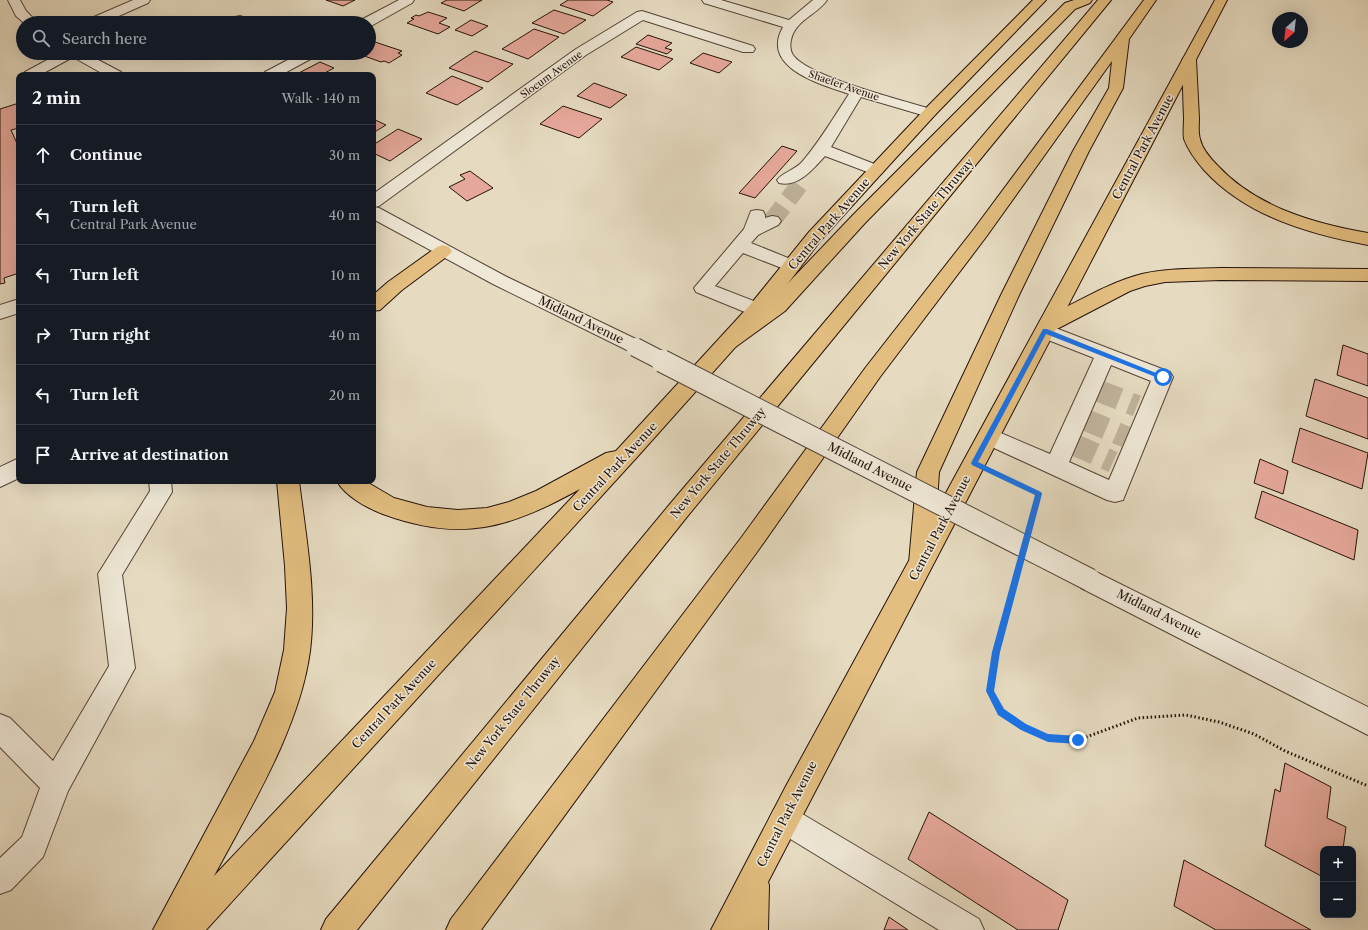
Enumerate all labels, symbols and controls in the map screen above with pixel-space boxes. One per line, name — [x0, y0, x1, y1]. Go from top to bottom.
north arrow — [1272, 12, 1308, 48]
search box — [16, 16, 376, 60]
icon: search — [30, 27, 52, 49]
text: Search here — [62, 29, 147, 48]
street label: Slocum Avenue — [518, 47, 585, 101]
street label: Shaefer Avenue — [807, 67, 881, 104]
text: 2 min — [32, 88, 81, 108]
text: Walk · 140 m — [282, 90, 360, 106]
street label: Central Park Avenue — [1108, 91, 1177, 202]
icon: ahead — [32, 144, 54, 166]
text: Continue — [70, 145, 142, 164]
text: 30 m — [329, 147, 360, 163]
street label: New York State Thruway — [875, 155, 977, 272]
street label: Central Park Avenue — [785, 174, 873, 273]
text: Turn left — [70, 197, 139, 216]
icon: left — [32, 204, 54, 226]
text: 40 m — [329, 207, 360, 223]
text: Central Park Avenue — [70, 216, 197, 232]
icon: left — [32, 264, 54, 286]
text: Turn left — [70, 265, 139, 284]
text: 10 m — [331, 267, 360, 283]
street label: Midland Avenue — [536, 292, 627, 347]
icon: right — [32, 324, 54, 346]
text: Turn right — [70, 325, 150, 344]
text: 40 m — [329, 327, 360, 343]
route start — [1154, 368, 1172, 386]
icon: left — [32, 384, 54, 406]
text: Turn left — [70, 385, 139, 404]
text: 20 m — [329, 387, 360, 403]
street label: New York State Thruway — [667, 404, 769, 521]
street label: Central Park Avenue — [569, 419, 660, 515]
street label: Midland Avenue — [825, 439, 915, 495]
icon: arrive — [32, 444, 54, 466]
text: Arrive at destination — [70, 445, 229, 464]
street label: Central Park Avenue — [905, 472, 974, 583]
street label: Midland Avenue — [1114, 586, 1204, 642]
street label: New York State Thruway — [463, 653, 563, 772]
street label: Central Park Avenue — [348, 656, 439, 752]
route end — [1069, 731, 1087, 749]
street label: Central Park Avenue — [753, 758, 820, 869]
map controls — [1320, 846, 1356, 918]
button: + — [1320, 846, 1356, 882]
button: − — [1320, 882, 1356, 918]

